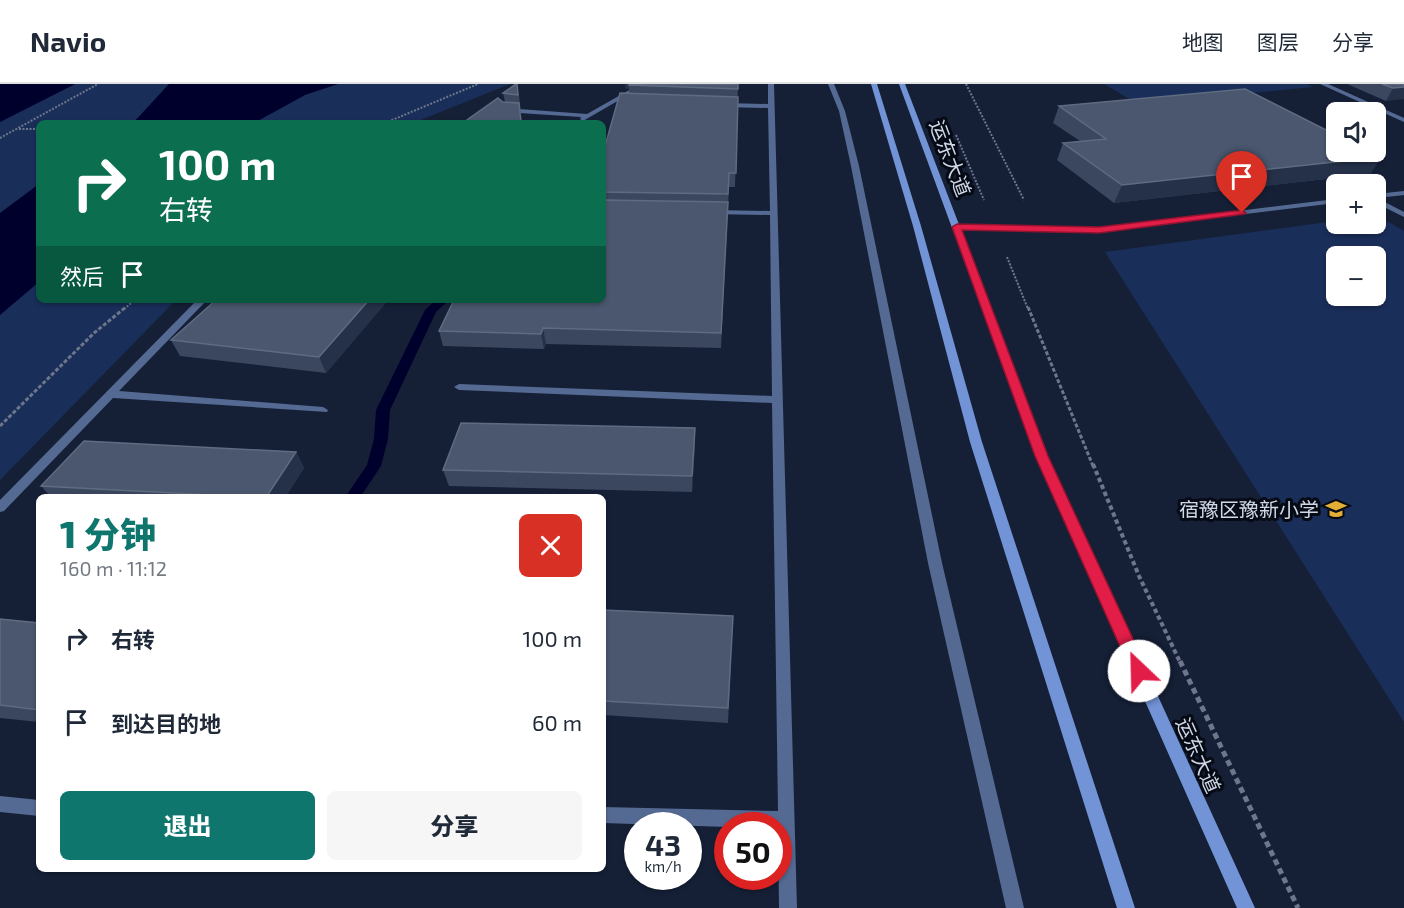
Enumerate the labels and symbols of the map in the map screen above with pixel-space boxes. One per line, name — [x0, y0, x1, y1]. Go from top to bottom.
street label: 运东大道 — [925, 116, 977, 200]
pin — [1216, 151, 1267, 213]
place label: 宿豫区豫新小学 — [1179, 497, 1319, 521]
school or university icon: 宿豫区豫新小学 — [1324, 497, 1348, 521]
position arrow — [1107, 639, 1171, 703]
street label: 运东大道 — [1172, 714, 1226, 796]
speed limit sign: 50 — [714, 812, 792, 890]

